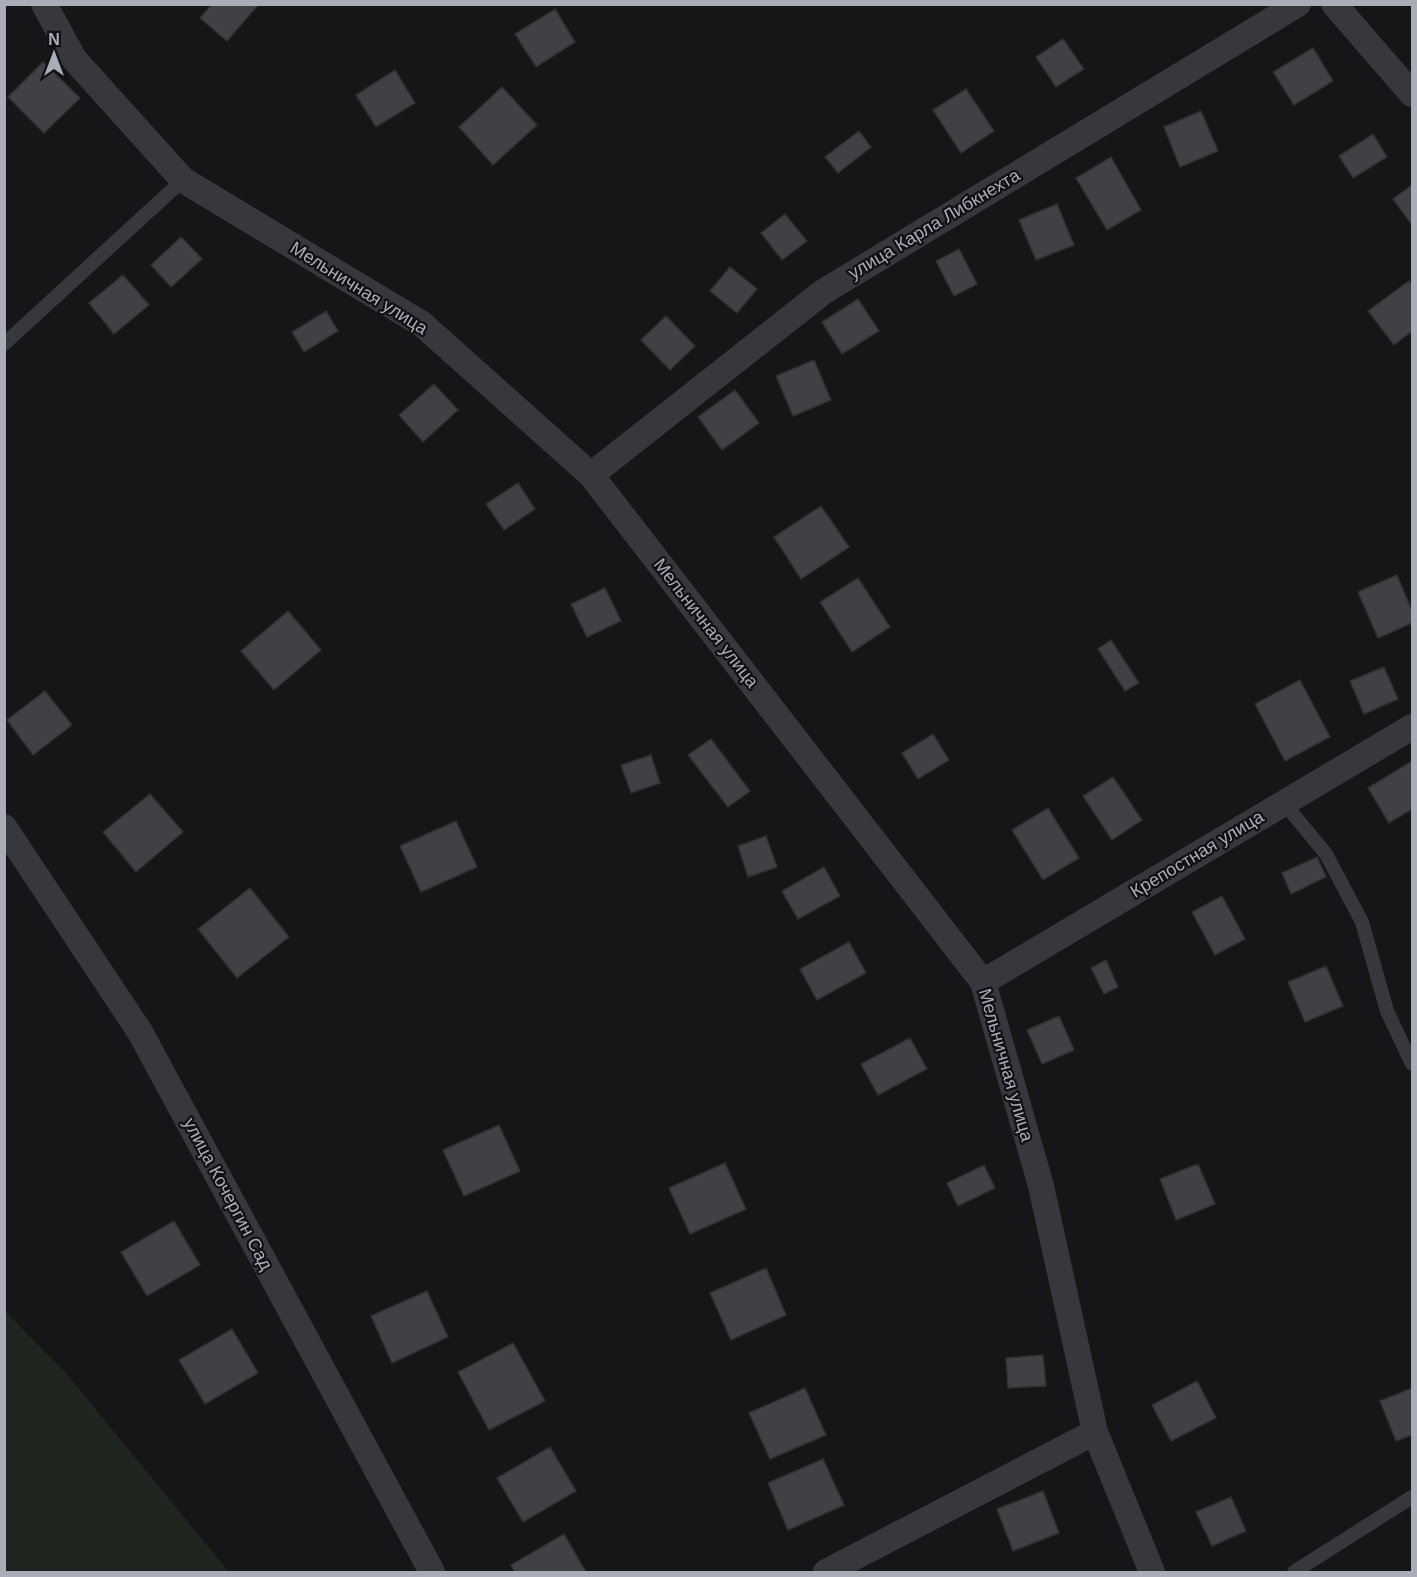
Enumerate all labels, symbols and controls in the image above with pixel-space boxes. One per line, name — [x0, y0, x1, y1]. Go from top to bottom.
north arrow — [24, 24, 84, 84]
text: N — [48, 31, 60, 48]
street label: улица Карла Либкнехта — [845, 164, 1024, 283]
street label: Мельничная улица — [287, 238, 432, 339]
street label: Мельничная улица — [649, 555, 763, 692]
street label: Крепостная улица — [1127, 806, 1268, 902]
street label: Мельничная улица — [975, 986, 1038, 1145]
street label: улица Кочергин Сад — [179, 1115, 277, 1274]

